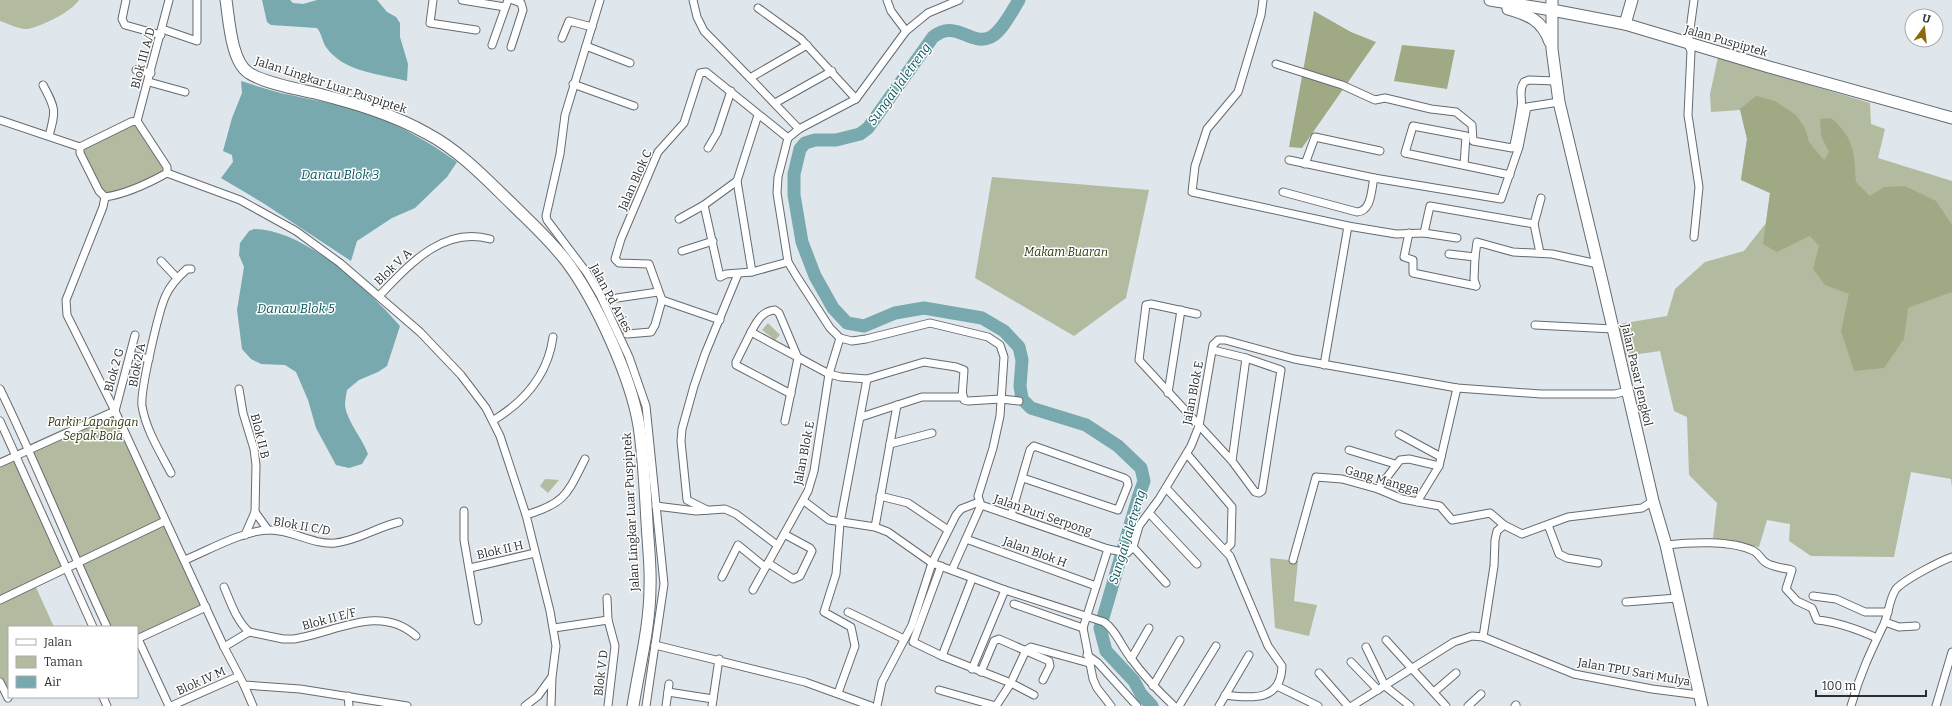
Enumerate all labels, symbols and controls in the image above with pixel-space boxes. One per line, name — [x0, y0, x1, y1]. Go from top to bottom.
north arrow — [1904, 8, 1944, 48]
text: U — [1921, 11, 1932, 26]
street label: Jalan Puspiptek — [1682, 22, 1769, 60]
street label: Blok III A/D — [128, 26, 158, 90]
water label: Sungai Jaletreng — [864, 40, 934, 128]
street label: Jalan Lingkar Luar Puspiptek — [252, 54, 409, 116]
street label: Jalan Blok C — [615, 147, 655, 213]
water label: Danau Blok 3 — [301, 167, 379, 182]
park label: Makam Buaran — [1024, 245, 1108, 259]
street label: Blok V A — [371, 246, 415, 288]
street label: Jalan Pd Aries — [587, 260, 635, 335]
water label: Danau Blok 5 — [257, 301, 335, 316]
street label: Jalan Pasar Jengkol — [1618, 321, 1656, 428]
street label: Blok 2 A — [126, 341, 148, 388]
street label: Blok 2 G — [101, 346, 127, 394]
street label: Jalan Blok E — [1180, 360, 1206, 427]
street label: Blok II B — [248, 412, 272, 460]
park label: Parkir Lapangan Sepak Bola — [47, 415, 139, 443]
street label: Jalan Blok E — [791, 420, 817, 487]
street label: Jalan Lingkar Luar Puspiptek — [620, 432, 642, 593]
street label: Gang Mangga — [1343, 463, 1421, 497]
water label: Sungai Jaletreng — [1106, 488, 1148, 586]
street label: Jalan Puri Serpong — [991, 491, 1094, 538]
street label: Blok II C/D — [272, 514, 332, 538]
street label: Jalan Blok H — [1000, 534, 1069, 570]
street label: Blok II H — [475, 538, 525, 562]
street label: Blok II E/F — [300, 605, 358, 633]
legend — [8, 626, 138, 698]
text: Jalan — [43, 635, 72, 649]
street label: Blok V D — [591, 649, 611, 697]
text: Taman — [44, 655, 83, 669]
street label: Jalan TPU Sari Mulya — [1576, 655, 1692, 689]
street label: Blok IV M — [174, 664, 228, 698]
scale bar — [1816, 672, 1926, 698]
text: Air — [44, 675, 62, 689]
text: 100 m — [1822, 679, 1857, 693]

